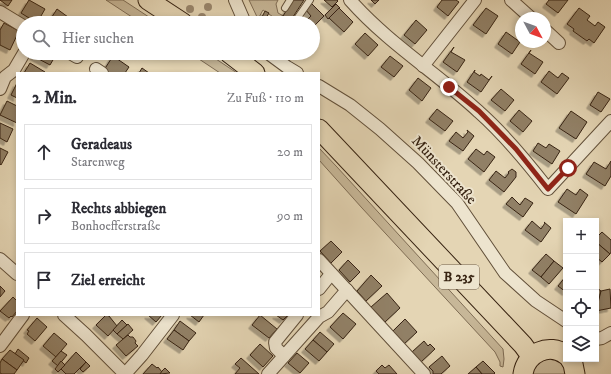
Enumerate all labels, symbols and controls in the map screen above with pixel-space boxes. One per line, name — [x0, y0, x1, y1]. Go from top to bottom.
north arrow — [515, 12, 551, 48]
search box — [16, 16, 320, 60]
icon: search — [30, 27, 52, 49]
text: Hier suchen — [62, 29, 134, 48]
route end — [440, 78, 458, 96]
text: 2 Min. — [32, 87, 77, 109]
text: Zu Fuß · 110 m — [227, 90, 304, 106]
street label: Münsterstraße — [407, 132, 481, 208]
text: Geradeaus — [71, 135, 132, 154]
icon: ahead — [33, 141, 55, 163]
text: 20 m — [277, 144, 303, 160]
text: Starenweg — [71, 154, 124, 170]
route start — [559, 159, 577, 177]
text: Rechts abbiegen — [71, 199, 166, 218]
icon: right — [33, 205, 55, 227]
text: 90 m — [277, 208, 303, 224]
text: Bonhoefferstraße — [71, 218, 160, 234]
map controls — [563, 218, 599, 362]
button: + — [563, 218, 599, 254]
button: − — [563, 254, 599, 290]
road number: B 235 — [439, 265, 479, 289]
icon: arrive — [33, 269, 55, 291]
text: Ziel erreicht — [71, 271, 145, 290]
button: locate — [563, 290, 599, 326]
button: layers — [563, 326, 599, 362]

